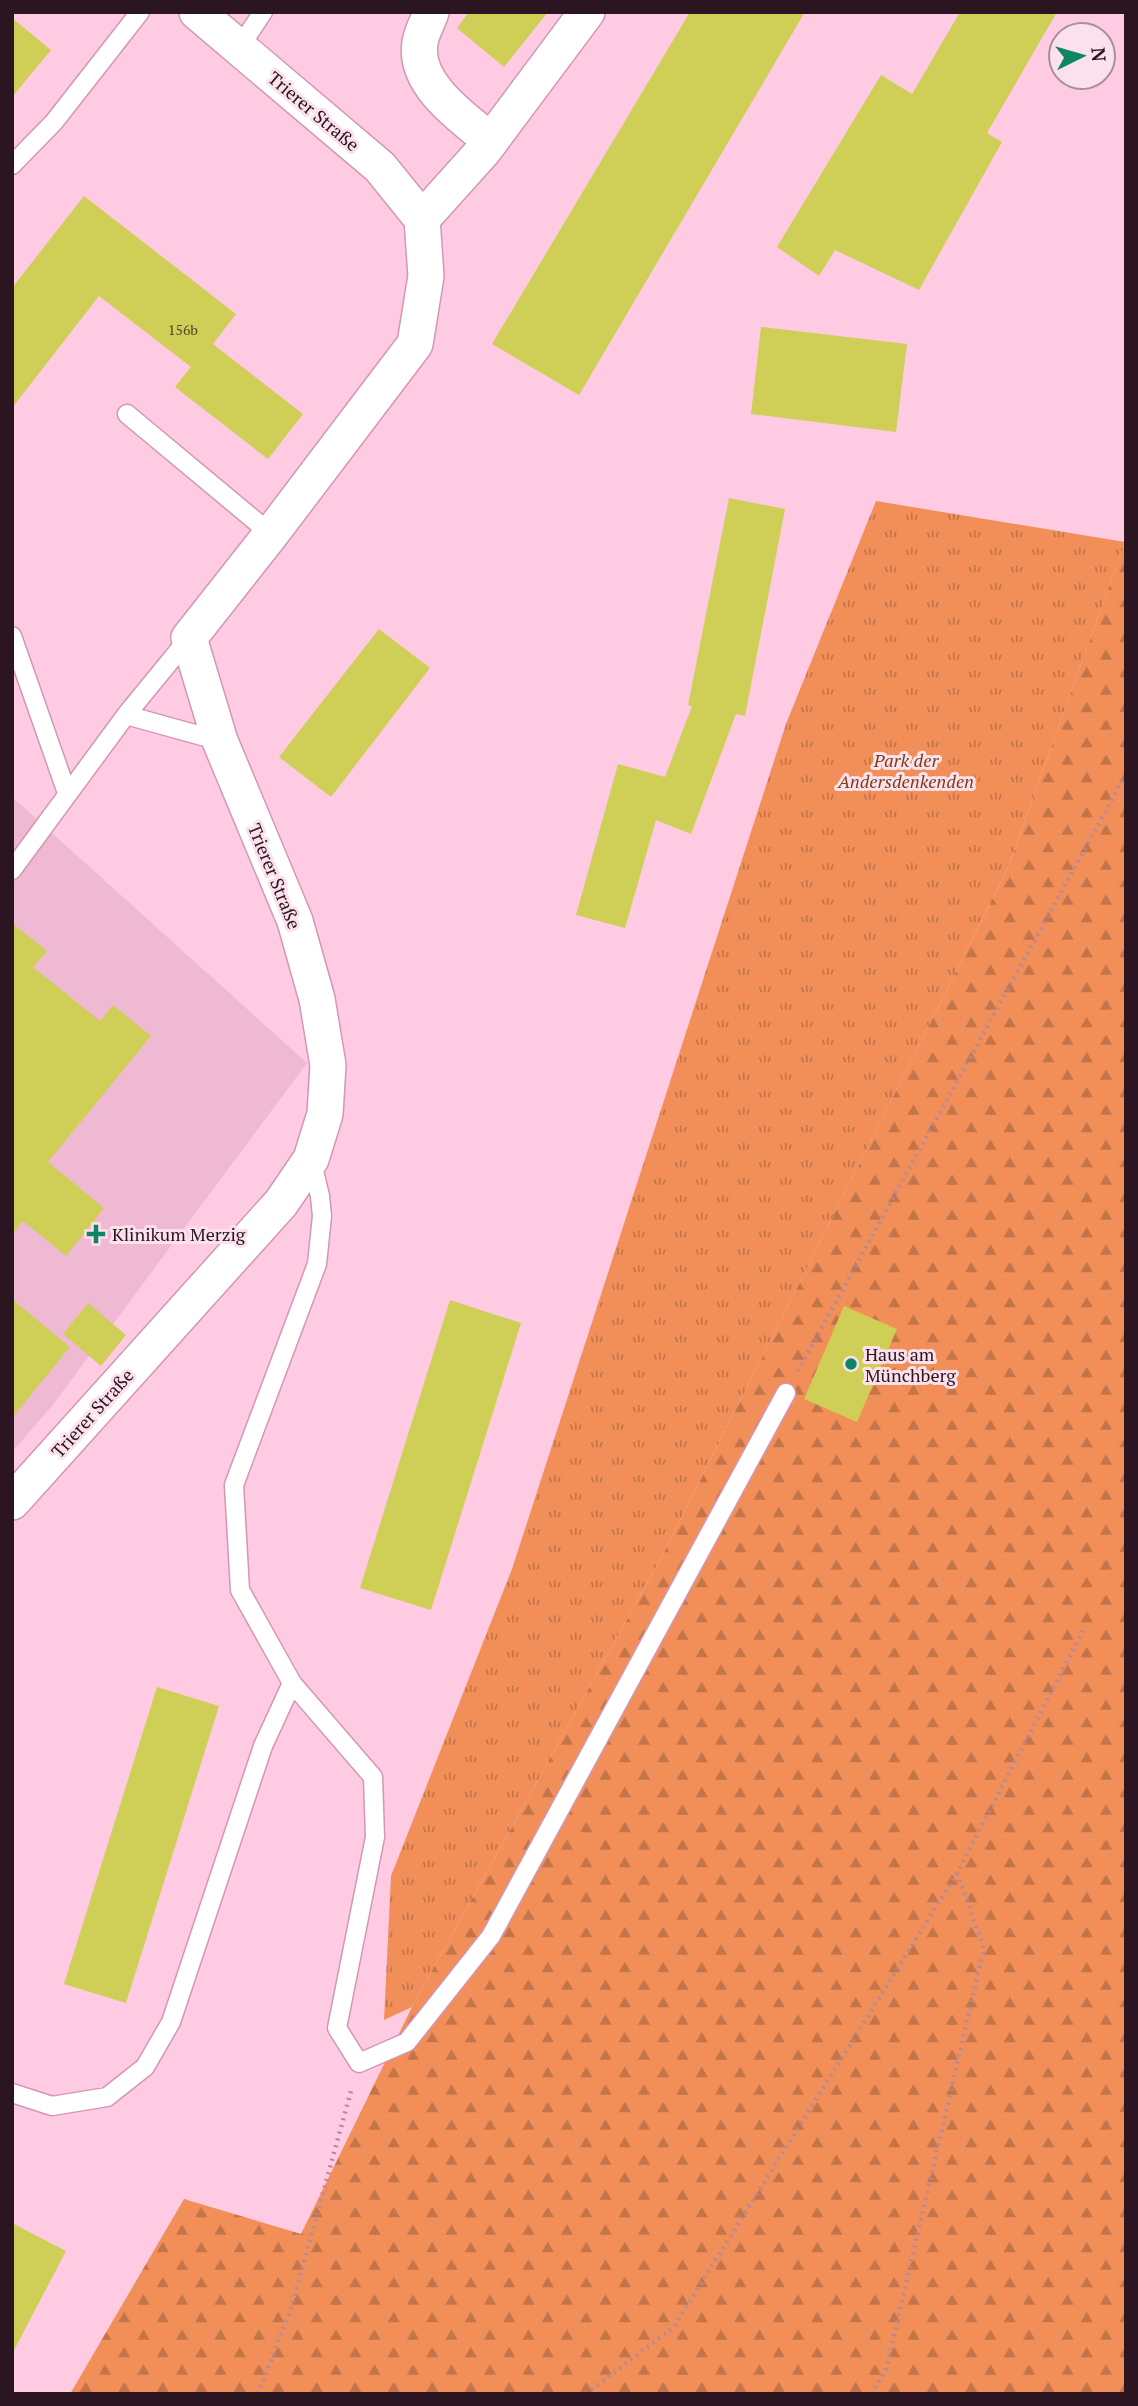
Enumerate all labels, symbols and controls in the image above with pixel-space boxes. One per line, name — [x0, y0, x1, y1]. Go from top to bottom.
north arrow — [1047, 21, 1117, 91]
text: N — [1086, 46, 1113, 63]
street label: Trierer Straße — [263, 66, 365, 156]
house number: 156b — [168, 320, 198, 339]
park label: Park der Andersdenkenden — [837, 748, 974, 793]
street label: Trierer Straße — [243, 820, 307, 932]
place label: Klinikum Merzig — [112, 1222, 246, 1246]
marker: Klinikum Merzig — [86, 1224, 106, 1244]
place label: Haus am Münchberg — [865, 1342, 956, 1387]
marker: Haus am Münchberg — [843, 1356, 859, 1372]
street label: Trierer Straße — [46, 1363, 138, 1463]

